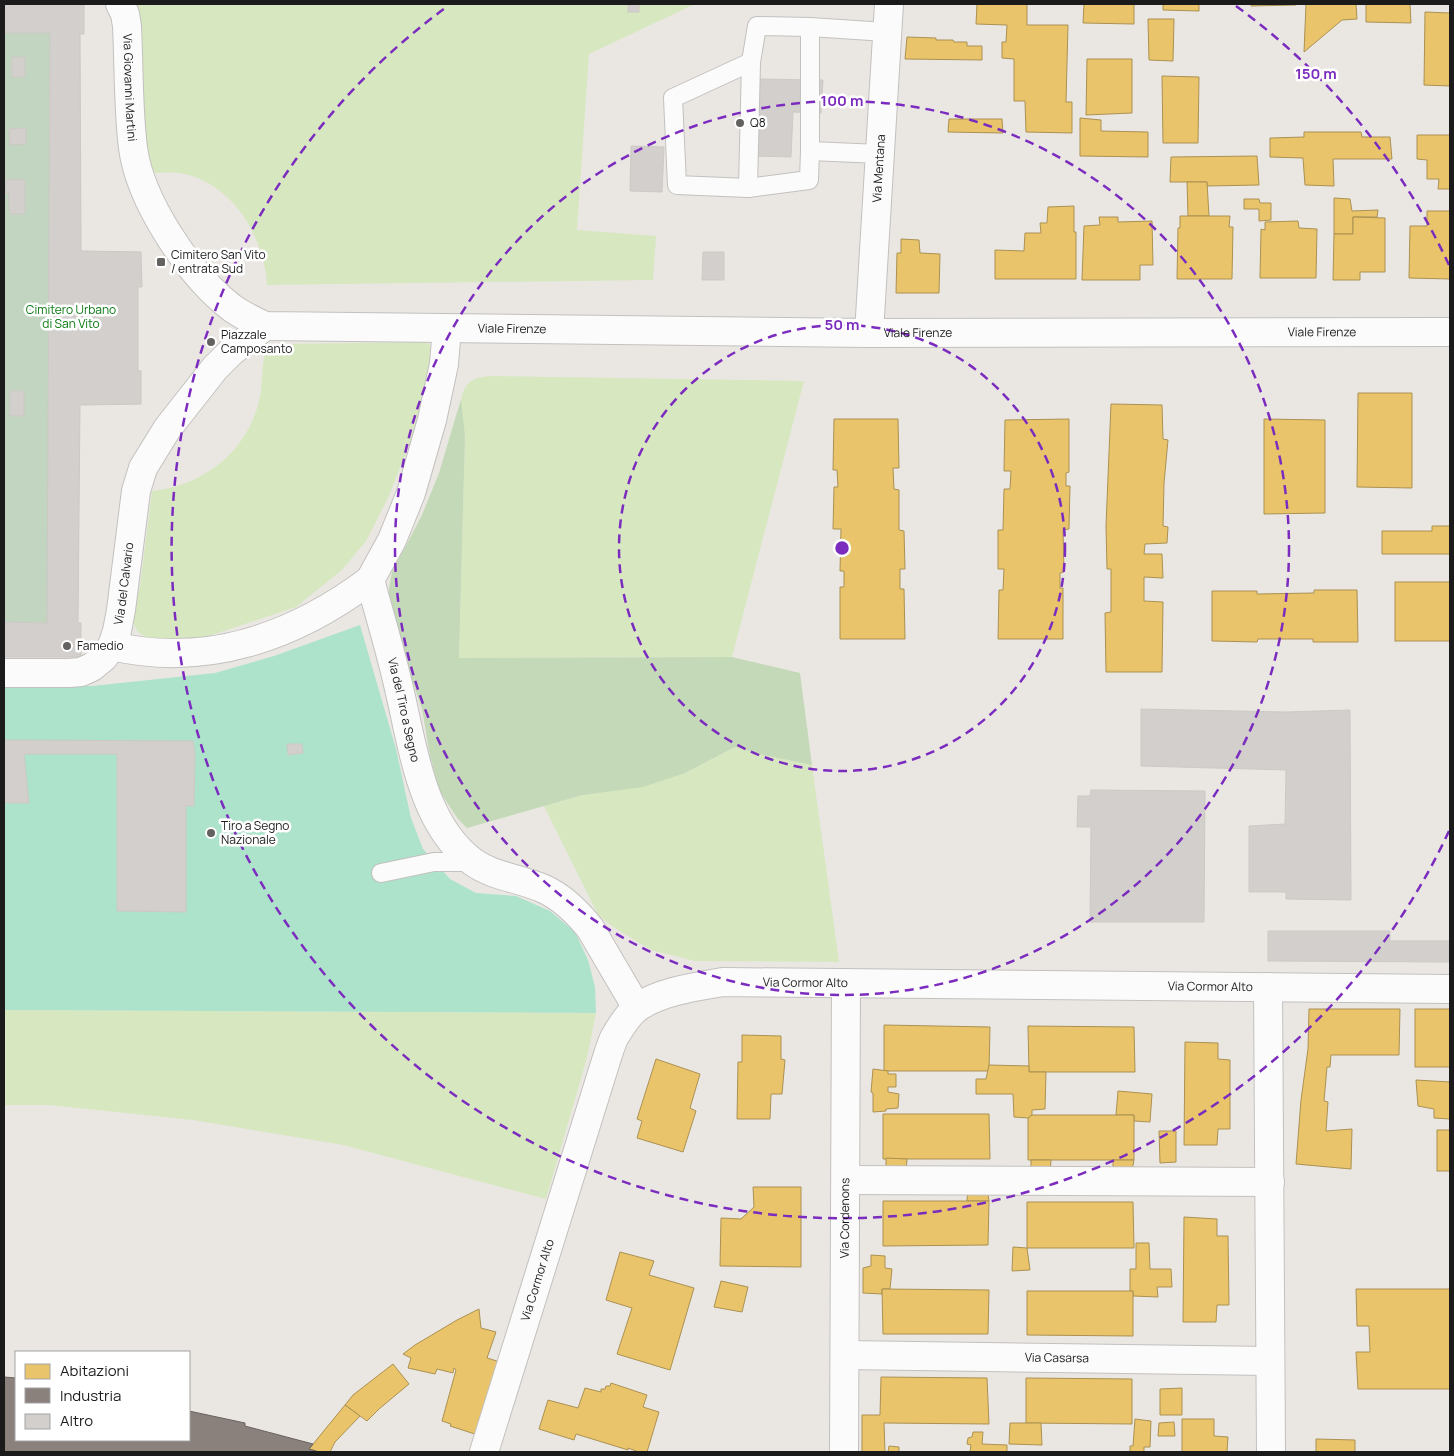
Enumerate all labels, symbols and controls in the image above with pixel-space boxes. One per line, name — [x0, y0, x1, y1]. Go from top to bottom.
street label: Via Giovanni Martini — [119, 33, 141, 142]
text: 150 m — [1295, 63, 1337, 84]
text: 100 m — [821, 90, 863, 111]
place label: Q8 — [750, 114, 766, 131]
marker: Q8 — [734, 117, 746, 129]
street label: Via Mentana — [868, 134, 889, 203]
place label: Cimitero San Vito / entrata Sud — [171, 246, 266, 277]
marker: Cimitero San Vito / entrata Sud — [155, 256, 167, 268]
park label: Cimitero Urbano di San Vito — [26, 301, 116, 332]
text: 50 m — [824, 314, 860, 335]
street label: Viale Firenze — [478, 319, 547, 337]
street label: Viale Firenze — [1288, 323, 1356, 340]
street label: Viale Firenze — [884, 324, 952, 341]
place label: Piazzale Camposanto — [221, 326, 292, 357]
marker: Piazzale Camposanto — [205, 336, 217, 348]
centre of rings — [833, 539, 851, 557]
street label: Via del Calvario — [109, 541, 137, 626]
place label: Famedio — [77, 637, 124, 654]
marker: Famedio — [61, 640, 73, 652]
street label: Via del Tiro a Segno — [384, 656, 424, 764]
place label: Tiro a Segno Nazionale — [221, 817, 289, 848]
marker: Tiro a Segno Nazionale — [205, 827, 217, 839]
street label: Via Cormor Alto — [763, 973, 848, 991]
street label: Via Cormor Alto — [1168, 977, 1253, 995]
street label: Via Cordenons — [836, 1178, 853, 1258]
street label: Via Cormor Alto — [516, 1237, 558, 1323]
street label: Via Casarsa — [1025, 1349, 1089, 1366]
legend — [15, 1351, 190, 1441]
text: Abitazioni — [60, 1360, 129, 1381]
text: Industria — [60, 1385, 121, 1406]
text: Altro — [60, 1410, 93, 1431]

